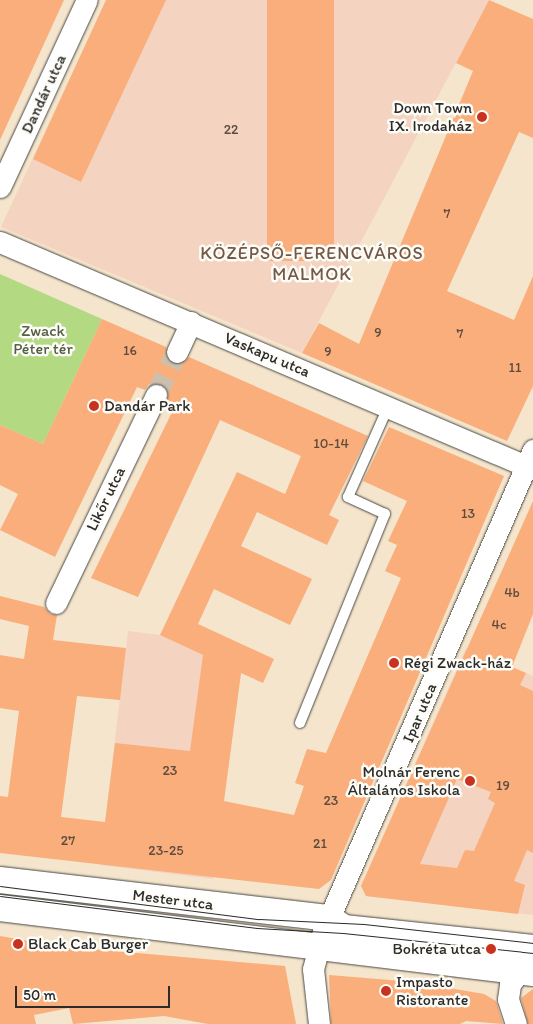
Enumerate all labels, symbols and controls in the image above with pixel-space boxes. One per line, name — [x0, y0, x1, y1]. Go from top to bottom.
street label: Dandár utca — [17, 52, 71, 136]
place label: Down Town IX. Irodaház — [387, 98, 472, 136]
marker: Down Town IX. Irodaház — [476, 111, 488, 123]
house number: 22 — [224, 122, 238, 138]
house number: 7 — [444, 206, 450, 222]
district label: KÖZÉPSŐ-FERENCVÁROS MALMOK — [197, 243, 427, 286]
park label: Zwack Péter tér — [13, 321, 73, 359]
house number: 9 — [374, 325, 382, 341]
house number: 7 — [457, 326, 463, 342]
street label: Vaskapu utca — [221, 328, 313, 382]
house number: 16 — [123, 343, 137, 359]
house number: 9 — [324, 344, 332, 360]
house number: 11 — [509, 360, 521, 376]
place label: Dandár Park — [104, 396, 190, 416]
marker: Dandár Park — [88, 400, 100, 412]
house number: 10-14 — [313, 436, 349, 452]
street label: Likőr utca — [82, 464, 130, 534]
house number: 13 — [461, 506, 475, 522]
house number: 4b — [504, 585, 520, 601]
house number: 4c — [492, 617, 506, 633]
place label: Régi Zwack-ház — [404, 653, 511, 673]
marker: Régi Zwack-ház — [388, 657, 400, 669]
street label: Ipar utca — [399, 681, 441, 745]
place label: Molnár Ferenc Általános Iskola — [348, 762, 460, 800]
house number: 23 — [163, 763, 177, 779]
marker: Molnár Ferenc Általános Iskola — [464, 775, 476, 787]
house number: 19 — [496, 778, 510, 794]
house number: 23 — [324, 793, 338, 809]
house number: 27 — [61, 833, 75, 849]
house number: 21 — [313, 836, 327, 852]
house number: 23-25 — [148, 843, 184, 859]
street label: Mester utca — [132, 886, 214, 914]
place label: Black Cab Burger — [28, 934, 149, 954]
marker: Black Cab Burger — [12, 938, 24, 950]
place label: Bokréta utca — [393, 939, 481, 959]
marker: Bokréta utca — [485, 943, 497, 955]
place label: Impasto Ristorante — [396, 972, 468, 1010]
scale bar — [18, 976, 172, 1008]
marker: Impasto Ristorante — [380, 985, 392, 997]
text: 50 m — [23, 986, 56, 1004]

